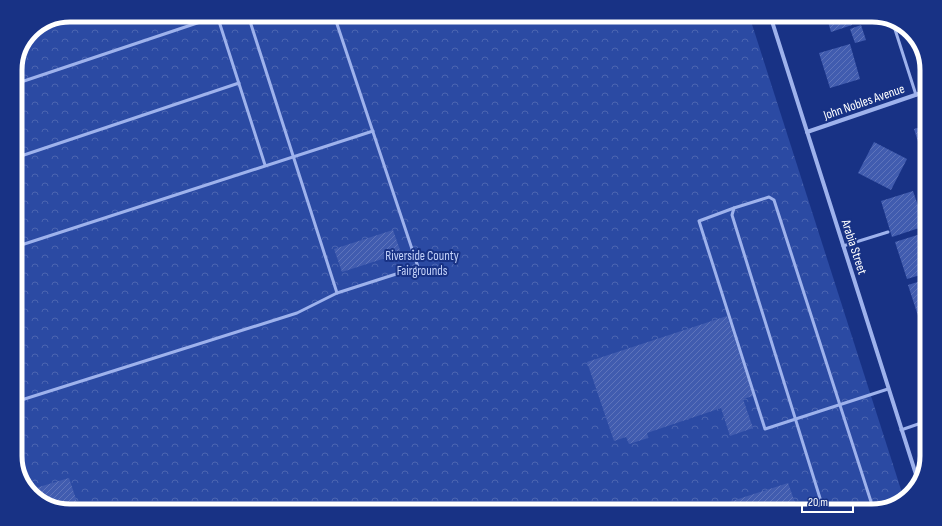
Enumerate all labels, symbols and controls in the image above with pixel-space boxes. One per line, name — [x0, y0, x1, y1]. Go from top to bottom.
street label: John Nobles Avenue — [820, 81, 907, 124]
street label: Arabia Street — [837, 217, 870, 276]
park label: Riverside County Fairgrounds — [385, 248, 459, 279]
scale bar — [802, 488, 853, 514]
text: 20 m — [808, 495, 828, 510]

